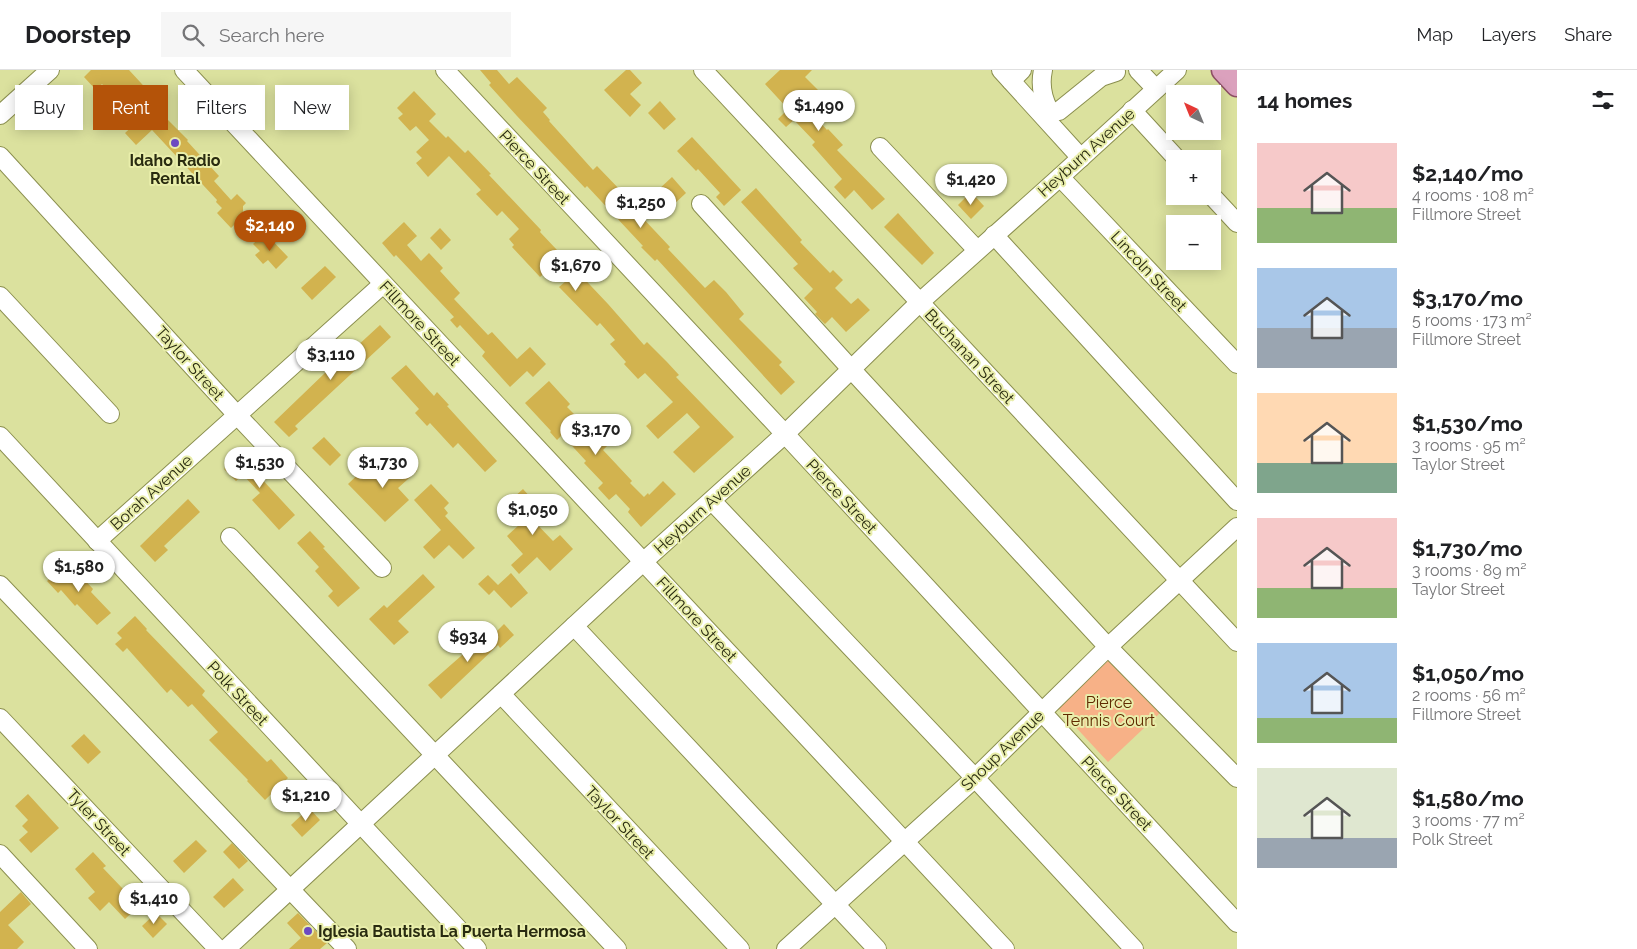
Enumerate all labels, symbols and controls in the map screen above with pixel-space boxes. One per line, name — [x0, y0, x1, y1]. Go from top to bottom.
search box — [161, 12, 511, 57]
text: Doorstep — [25, 20, 131, 49]
icon: search — [179, 21, 207, 49]
text: Search here — [219, 24, 325, 46]
text: Map — [1417, 24, 1453, 45]
text: Layers — [1481, 24, 1536, 45]
text: Share — [1564, 24, 1612, 45]
chip: Buy — [15, 85, 83, 130]
chip: Rent — [93, 85, 168, 130]
chip: Filters — [178, 85, 265, 130]
chip: New — [275, 85, 349, 130]
north arrow — [1166, 85, 1221, 140]
map controls — [1166, 85, 1221, 270]
icon: filters — [1589, 86, 1617, 114]
text: 14 homes — [1257, 88, 1352, 113]
pin: $1,490 — [778, 90, 860, 132]
text: $1,490 — [794, 96, 844, 115]
street label: Heyburn Avenue — [1034, 104, 1139, 201]
street label: Pierce Street — [495, 126, 574, 209]
marker: Idaho Radio Rental — [169, 137, 181, 149]
button: + — [1166, 150, 1221, 205]
place label: Idaho Radio Rental — [130, 151, 221, 188]
text: $2,140/mo — [1412, 161, 1523, 186]
icon: home — [1297, 163, 1357, 223]
pin: $1,420 — [930, 164, 1012, 206]
text: $1,420 — [946, 170, 996, 189]
pin: $1,250 — [600, 186, 682, 229]
text: 4 rooms · 108 m² — [1412, 186, 1534, 205]
text: $1,250 — [616, 193, 666, 212]
text: Fillmore Street — [1412, 205, 1521, 224]
pin: $2,140 — [229, 210, 311, 252]
button: − — [1166, 215, 1221, 270]
text: $2,140 — [245, 216, 295, 235]
street label: Lincoln Street — [1107, 227, 1191, 316]
pin: $1,670 — [535, 250, 617, 292]
text: $1,670 — [551, 256, 601, 275]
street label: Fillmore Street — [376, 277, 464, 370]
text: $3,170/mo — [1412, 286, 1523, 311]
icon: home — [1297, 288, 1357, 348]
street label: Buchanan Street — [921, 305, 1019, 408]
text: 5 rooms · 173 m² — [1412, 311, 1532, 330]
street label: Taylor Street — [152, 322, 228, 405]
text: Fillmore Street — [1412, 330, 1521, 349]
pin: $3,110 — [290, 338, 372, 381]
text: $3,110 — [307, 345, 355, 364]
text: $1,530/mo — [1412, 411, 1523, 436]
icon: home — [1297, 413, 1357, 473]
pin: $3,170 — [555, 414, 637, 456]
text: $3,170 — [571, 420, 621, 439]
text: 3 rooms · 95 m² — [1412, 436, 1526, 455]
pin: $1,530 — [219, 446, 301, 489]
pin: $1,730 — [342, 446, 424, 489]
street label: Borah Avenue — [107, 451, 196, 534]
text: $1,530 — [235, 453, 285, 472]
text: $1,730 — [358, 453, 408, 472]
street label: Pierce Street — [802, 455, 881, 538]
text: Taylor Street — [1412, 455, 1505, 474]
street label: Heyburn Avenue — [650, 461, 755, 558]
pin: $1,050 — [492, 494, 574, 536]
text: $1,050 — [508, 500, 558, 519]
text: $1,730/mo — [1412, 536, 1523, 561]
icon: home — [1297, 538, 1357, 598]
pin: $1,580 — [38, 550, 120, 593]
text: $1,580 — [54, 557, 104, 576]
text: 3 rooms · 89 m² — [1412, 561, 1527, 580]
street label: Fillmore Street — [653, 573, 741, 666]
text: Taylor Street — [1412, 580, 1505, 599]
pin: $934 — [438, 620, 498, 663]
text: $934 — [449, 627, 487, 646]
street label: Polk Street — [203, 657, 272, 730]
text: $1,050/mo — [1412, 661, 1524, 686]
icon: home — [1297, 663, 1357, 723]
text: 2 rooms · 56 m² — [1412, 686, 1526, 705]
park label: Pierce Tennis Court — [1063, 693, 1156, 730]
text: Fillmore Street — [1412, 705, 1521, 724]
street label: Shoup Avenue — [957, 706, 1048, 795]
street label: Pierce Street — [1077, 752, 1156, 835]
pin: $1,210 — [265, 780, 347, 822]
street label: Taylor Street — [581, 782, 659, 863]
street label: Tyler Street — [63, 785, 135, 860]
text: $1,210 — [282, 786, 330, 805]
text: $1,580/mo — [1412, 786, 1524, 811]
icon: home — [1297, 788, 1357, 848]
text: 3 rooms · 77 m² — [1412, 811, 1525, 830]
text: Polk Street — [1412, 830, 1493, 849]
pin: $1,410 — [113, 882, 195, 925]
text: $1,410 — [130, 889, 178, 908]
place label: Iglesia Bautista La Puerta Hermosa — [318, 922, 586, 941]
marker: Iglesia Bautista La Puerta Hermosa — [302, 925, 314, 937]

